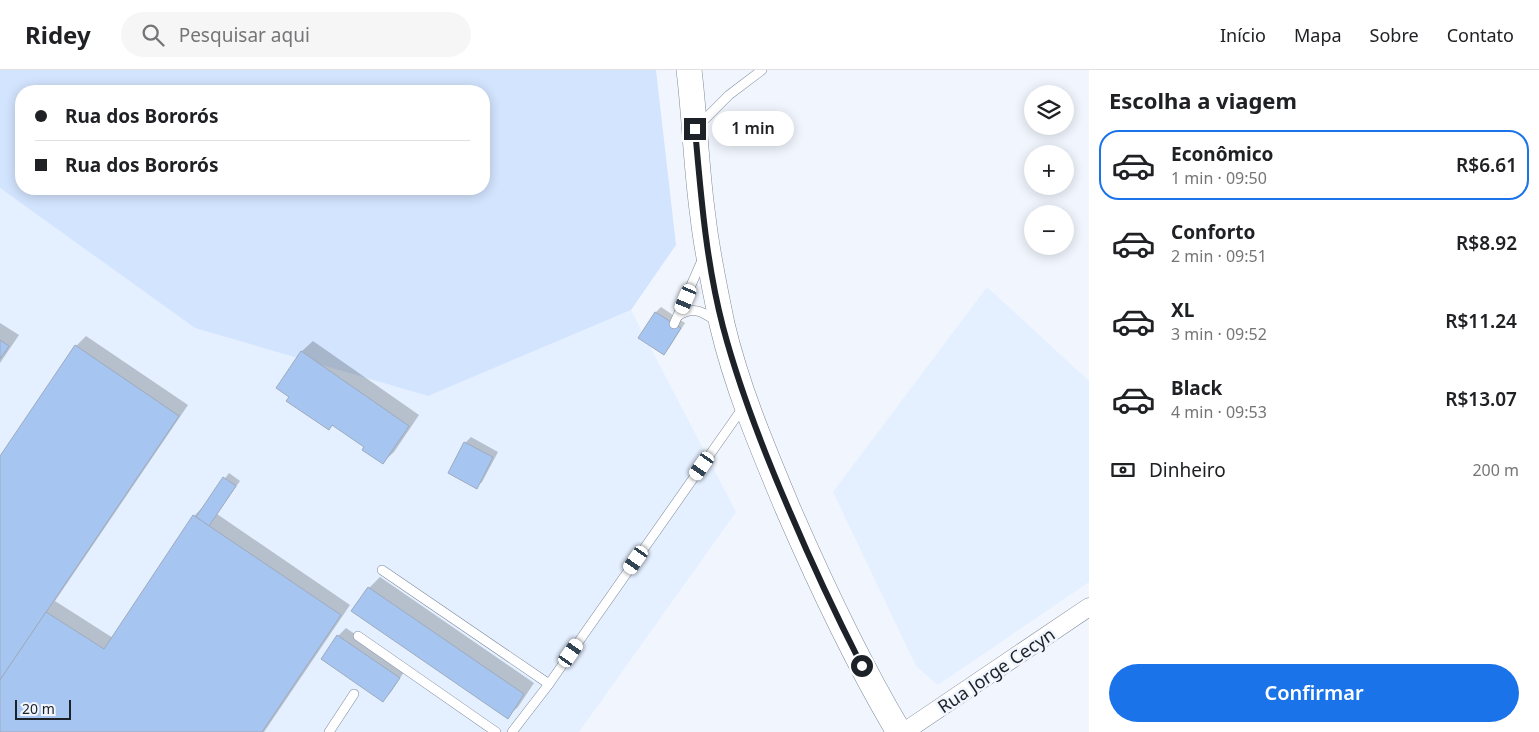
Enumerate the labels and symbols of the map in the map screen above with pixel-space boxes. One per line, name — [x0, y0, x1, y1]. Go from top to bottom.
callout: 1 min — [712, 112, 795, 146]
route end — [684, 118, 706, 140]
car — [673, 282, 698, 316]
car — [687, 449, 716, 483]
car — [621, 543, 650, 577]
street label: Rua Jorge Cecyn — [933, 622, 1059, 718]
car — [556, 636, 585, 670]
route start — [851, 655, 873, 677]
scale bar — [15, 697, 71, 720]

